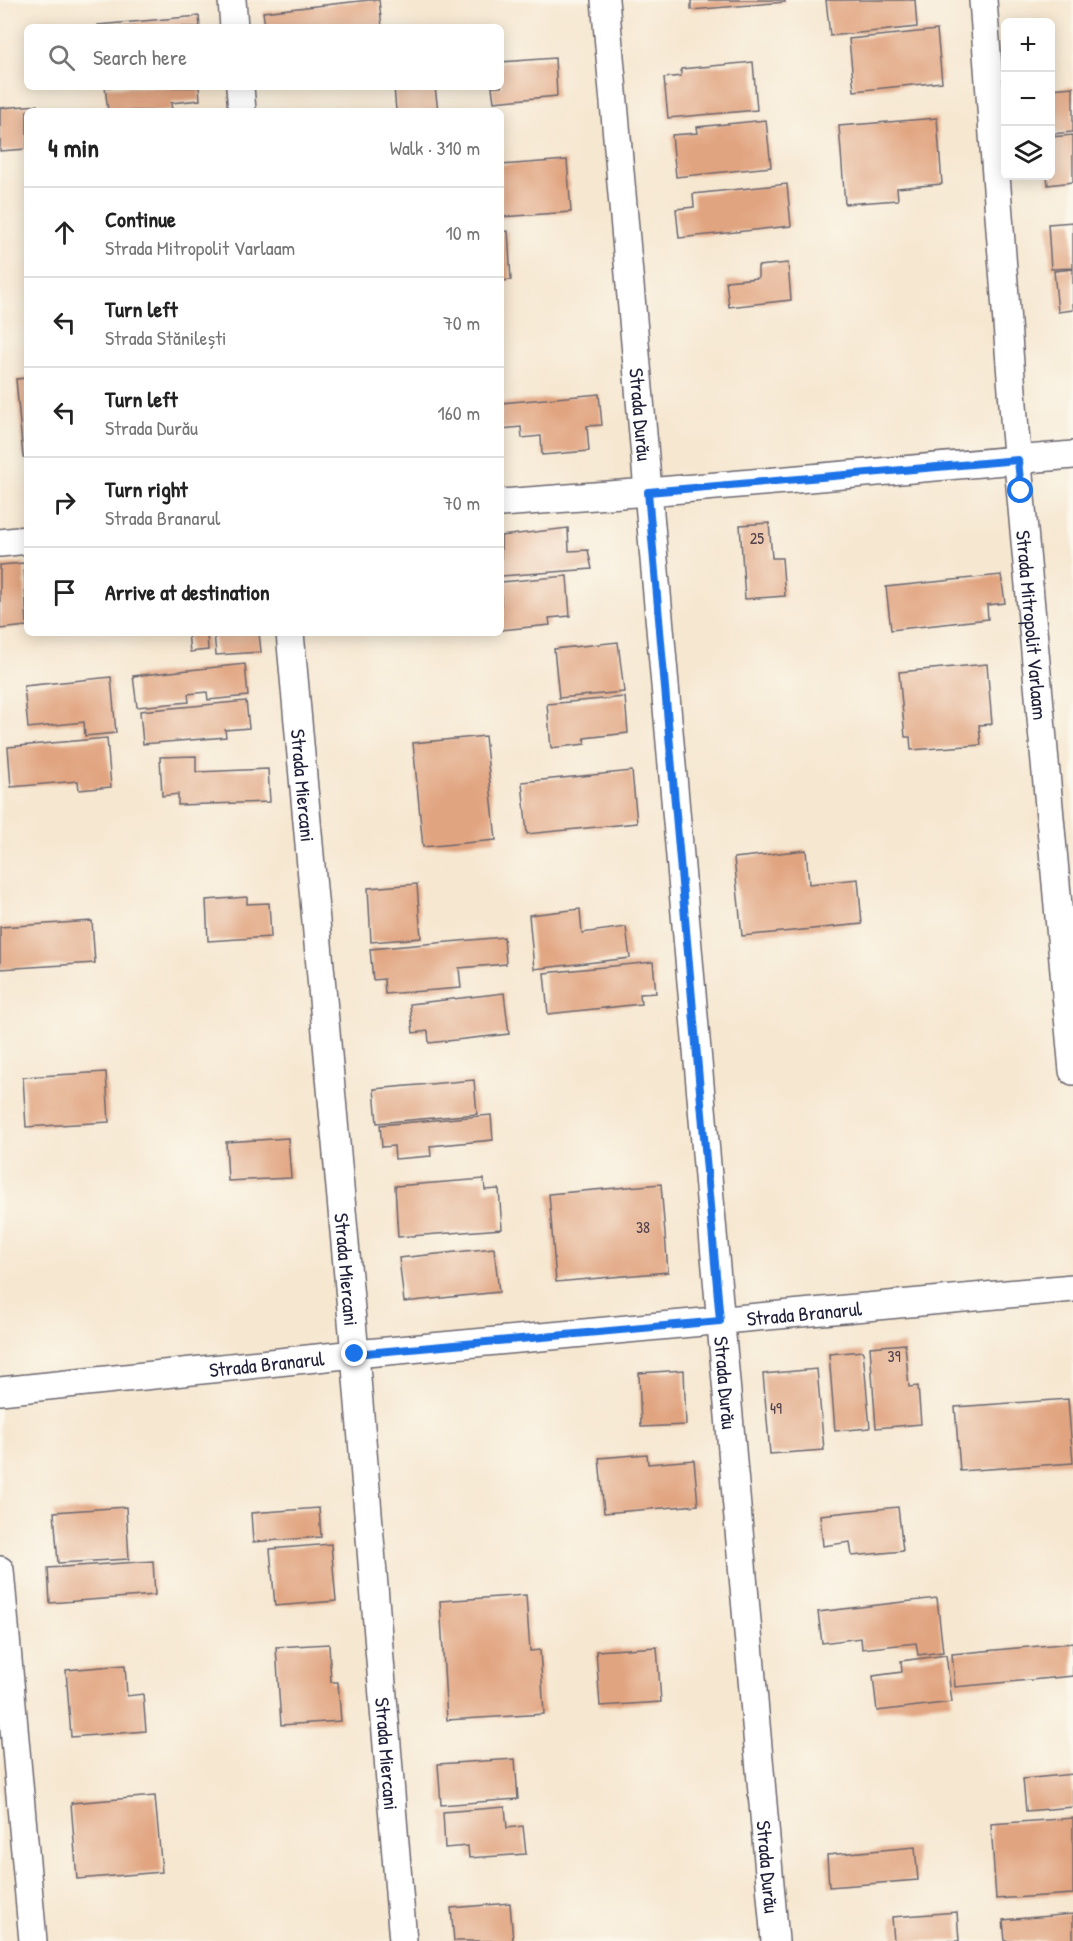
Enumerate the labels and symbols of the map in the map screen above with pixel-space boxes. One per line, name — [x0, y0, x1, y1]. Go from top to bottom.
street label: Strada Durău — [624, 367, 659, 462]
route start — [1007, 477, 1033, 503]
house number: 25 — [750, 527, 764, 549]
street label: Strada Mitropolit Varlaam — [1011, 529, 1055, 721]
street label: Strada Miercani — [285, 728, 322, 843]
street label: Strada Miercani — [329, 1212, 366, 1327]
house number: 38 — [636, 1216, 650, 1238]
street label: Strada Branarul — [745, 1294, 864, 1331]
street label: Strada Durău — [709, 1335, 744, 1430]
route end — [341, 1340, 367, 1366]
street label: Strada Branarul — [208, 1344, 326, 1383]
house number: 39 — [887, 1345, 901, 1367]
house number: 49 — [770, 1397, 782, 1419]
street label: Strada Miercani — [370, 1696, 406, 1811]
street label: Strada Durău — [751, 1819, 786, 1914]

